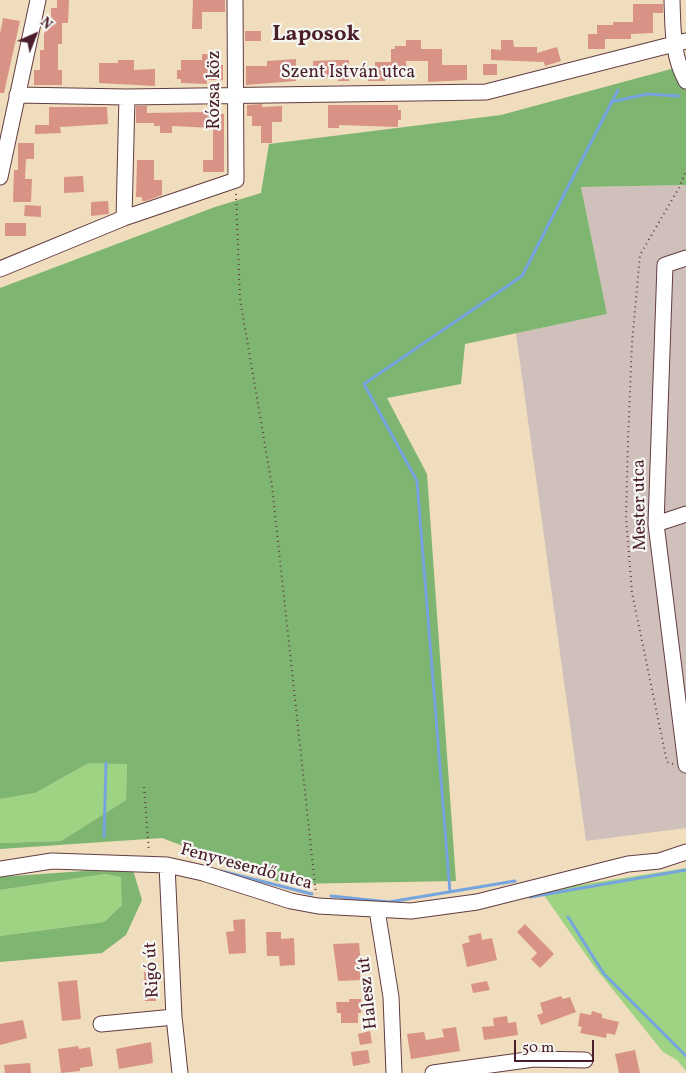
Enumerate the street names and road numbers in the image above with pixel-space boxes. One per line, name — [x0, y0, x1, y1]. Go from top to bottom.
street label: Rózsa köz — [205, 51, 227, 129]
street label: Szent István utca — [281, 63, 415, 85]
street label: Mester utca — [629, 459, 653, 551]
street label: Fenyveserdő utca — [178, 840, 314, 896]
street label: Rigó út — [141, 941, 165, 999]
street label: Halesz út — [354, 955, 384, 1031]

